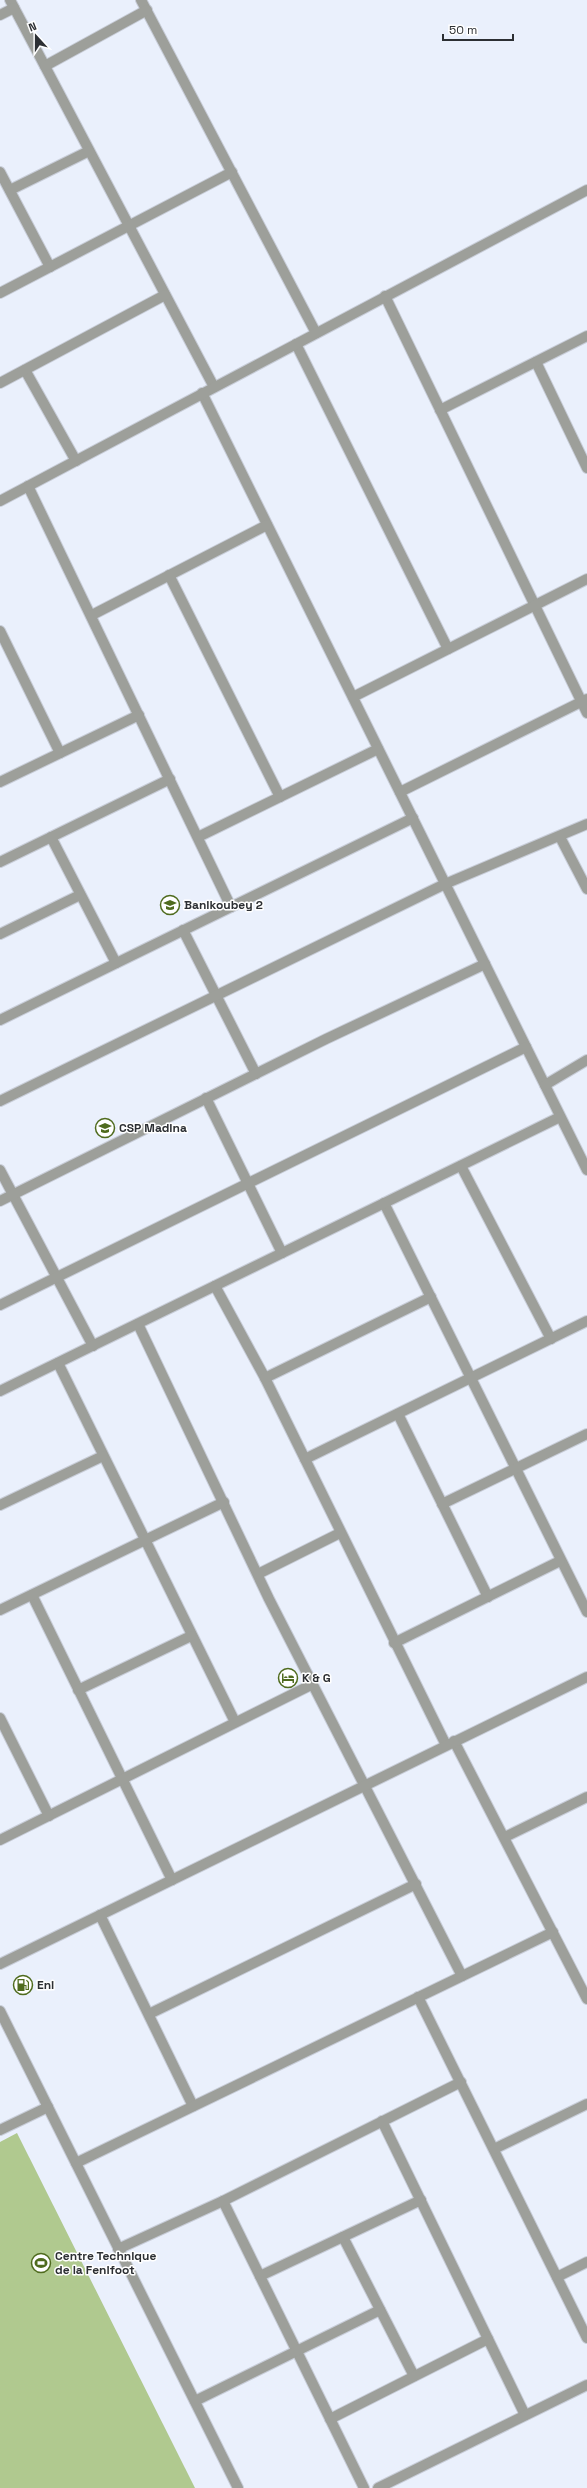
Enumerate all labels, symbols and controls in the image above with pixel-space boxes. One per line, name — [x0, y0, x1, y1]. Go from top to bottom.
north arrow — [16, 16, 56, 56]
scale bar — [443, 16, 513, 42]
text: N — [26, 19, 38, 35]
text: 50 m — [449, 22, 477, 38]
school or university icon: Banikoubey 2 — [159, 894, 181, 916]
place label: Banikoubey 2 — [184, 897, 263, 913]
school or university icon: CSP Madina — [94, 1117, 116, 1139]
place label: CSP Madina — [119, 1120, 187, 1136]
hotel icon: K & G — [277, 1667, 299, 1689]
place label: K & G — [302, 1670, 331, 1686]
fuel station icon: Eni — [12, 1974, 34, 1996]
place label: Eni — [37, 1977, 54, 1993]
place label: Centre Technique de la Fenifoot — [55, 2248, 156, 2278]
sports icon: Centre Technique de la Fenifoot — [30, 2252, 52, 2274]

